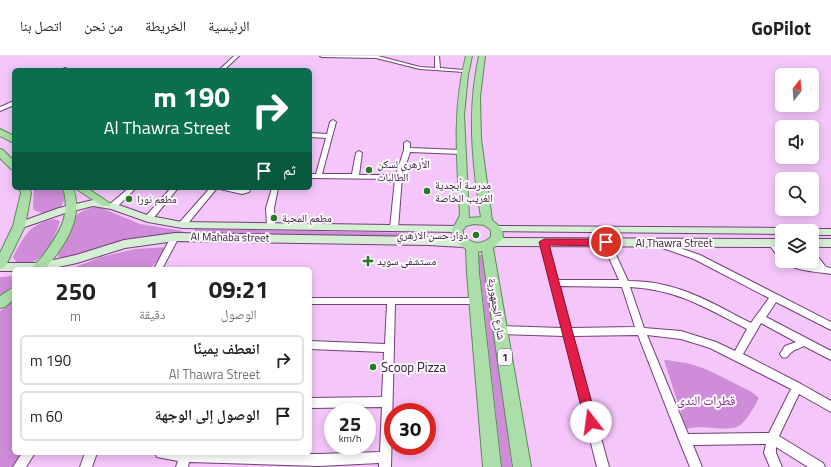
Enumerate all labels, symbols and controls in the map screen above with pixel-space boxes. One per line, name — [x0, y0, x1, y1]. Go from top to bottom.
text: GoPilot — [751, 13, 811, 42]
text: اتصل بنا — [20, 15, 62, 36]
text: من نحن — [84, 15, 123, 36]
text: الخريطة — [145, 15, 186, 36]
text: الرئيسية — [208, 15, 250, 36]
north arrow — [775, 68, 819, 112]
map controls — [775, 68, 819, 268]
text: 190 m — [153, 75, 230, 118]
icon: right — [244, 84, 296, 136]
text: Al Thawra Street — [104, 114, 230, 141]
button: sound — [775, 120, 819, 164]
place label: الأزهري لسكن الطالبات — [377, 156, 430, 185]
text: ثم — [283, 158, 296, 181]
icon: arrive — [253, 160, 275, 182]
marker: الأزهري لسكن الطالبات — [364, 165, 374, 175]
button: search — [775, 172, 819, 216]
place label: مدرسة أبجدية الغريب الخاصة — [435, 177, 493, 206]
marker: مدرسة أبجدية الغريب الخاصة — [422, 186, 432, 196]
place label: مطعم نورا — [137, 191, 177, 207]
marker: مطعم نورا — [124, 194, 134, 204]
place label: مطعم المحبة — [282, 210, 332, 226]
marker: مطعم المحبة — [269, 213, 279, 223]
button: layers — [775, 224, 819, 268]
pin — [589, 225, 623, 259]
place label: دوار حسن الازهري — [396, 227, 468, 244]
street label: Al Mahaba street — [190, 228, 270, 246]
marker: دوار حسن الازهري — [471, 230, 481, 240]
icon: arrive — [595, 231, 617, 253]
street label: Al Thawra Street — [635, 235, 713, 251]
place label: مستشفى سويد — [377, 253, 436, 269]
marker: مستشفى سويد — [362, 255, 374, 267]
text: 1 — [145, 271, 159, 307]
text: 09:21 — [209, 271, 269, 307]
text: 250 — [55, 273, 96, 309]
street label: شارع الجمهورية — [484, 277, 510, 341]
text: دقيقة — [139, 304, 165, 324]
text: الوصول — [221, 304, 257, 324]
text: m — [70, 306, 81, 326]
text: انعطف يمينًا — [193, 337, 260, 360]
text: 190 m — [30, 349, 71, 372]
icon: right — [272, 349, 294, 371]
road number: 1 — [498, 349, 512, 365]
place label: Scoop Pizza — [381, 357, 446, 377]
marker: Scoop Pizza — [368, 362, 378, 372]
text: Al Thawra Street — [169, 364, 260, 384]
park label: قطرات الندى — [677, 390, 735, 410]
position arrow — [570, 401, 612, 443]
text: الوصول إلى الوجهة — [155, 403, 260, 426]
speed limit sign: 30 — [384, 403, 436, 455]
text: 60 m — [30, 405, 63, 428]
icon: arrive — [272, 405, 294, 427]
text: 25 — [339, 408, 361, 439]
text: km/h — [339, 431, 361, 446]

